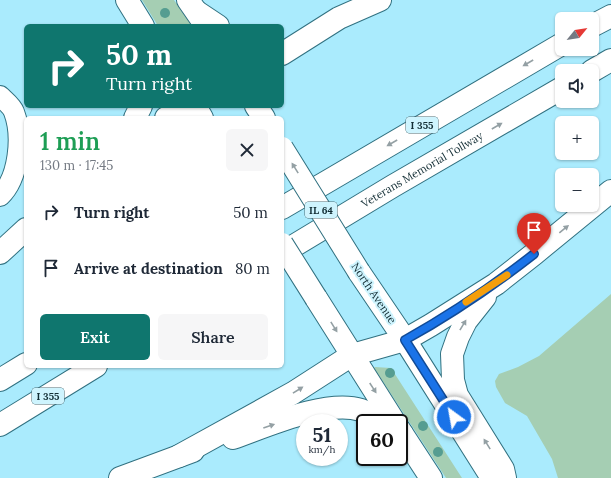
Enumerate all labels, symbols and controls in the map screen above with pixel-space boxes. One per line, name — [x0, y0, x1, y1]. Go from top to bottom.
north arrow — [555, 12, 599, 56]
map controls — [555, 12, 599, 212]
text: 50 m — [106, 37, 172, 73]
icon: right — [40, 40, 92, 92]
one-way arrow — [522, 60, 534, 67]
button: sound — [555, 64, 599, 108]
text: Turn right — [106, 72, 192, 95]
button: + — [555, 116, 599, 160]
road number: I 355 — [406, 117, 438, 133]
one-way arrow — [491, 123, 502, 130]
text: 1 min — [40, 126, 100, 157]
street label: Veterans Memorial Tollway — [358, 128, 486, 211]
button: close — [226, 129, 268, 171]
one-way arrow — [386, 139, 398, 146]
text: 130 m · 17:45 — [40, 157, 113, 174]
one-way arrow — [291, 162, 298, 174]
button: − — [555, 168, 599, 212]
icon: right — [40, 201, 62, 223]
road number: IL 64 — [305, 202, 337, 218]
text: Turn right — [74, 203, 150, 222]
text: 50 m — [233, 203, 268, 222]
pin — [517, 213, 551, 254]
icon: arrive — [523, 219, 545, 241]
one-way arrow — [559, 225, 570, 234]
icon: arrive — [40, 257, 62, 279]
text: Arrive at destination — [74, 259, 223, 278]
text: 80 m — [235, 259, 270, 278]
street label: North Avenue — [348, 260, 400, 326]
button: Exit — [40, 314, 150, 360]
button: Share — [158, 314, 268, 360]
one-way arrow — [460, 320, 467, 331]
one-way arrow — [330, 322, 338, 332]
one-way arrow — [369, 383, 377, 393]
one-way arrow — [293, 386, 304, 393]
road number: I 355 — [32, 388, 64, 404]
position arrow — [433, 396, 475, 438]
speed limit sign: 60 — [356, 414, 408, 466]
one-way arrow — [263, 422, 275, 428]
text: 51 — [313, 422, 331, 447]
one-way arrow — [483, 439, 491, 449]
text: km/h — [308, 443, 336, 456]

